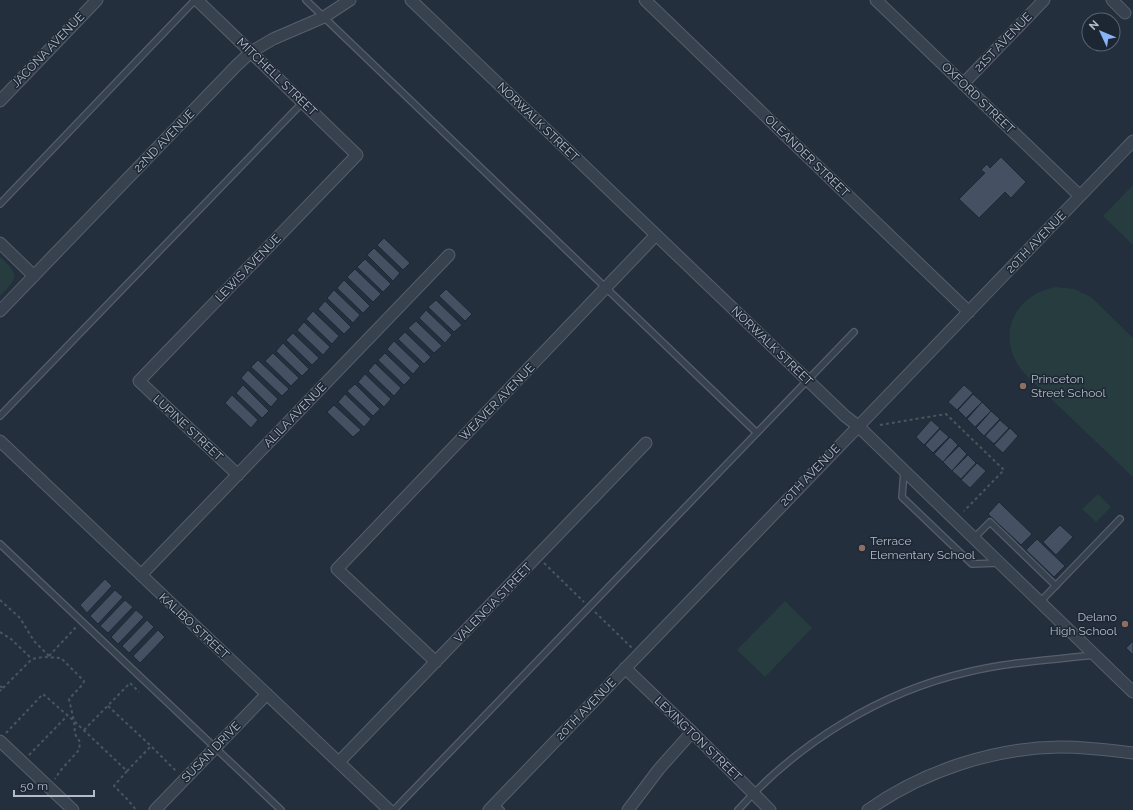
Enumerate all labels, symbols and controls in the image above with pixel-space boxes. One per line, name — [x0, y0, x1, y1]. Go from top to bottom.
street label: JACONA AVENUE — [9, 10, 87, 90]
street label: 21ST AVENUE — [971, 10, 1035, 74]
north arrow — [1081, 12, 1121, 52]
text: N — [1087, 18, 1102, 33]
street label: MITCHELL STREET — [234, 35, 320, 119]
street label: OXFORD STREET — [939, 60, 1018, 137]
street label: NORWALK STREET — [494, 80, 582, 165]
street label: 22ND AVENUE — [131, 107, 197, 175]
street label: OLEANDER STREET — [762, 112, 853, 200]
street label: 20TH AVENUE — [1003, 208, 1069, 276]
street label: LEWIS AVENUE — [212, 231, 284, 305]
street label: NORWALK STREET — [728, 304, 816, 389]
street label: WEAVER AVENUE — [457, 361, 537, 443]
place label: Princeton Street School — [1031, 372, 1106, 400]
street label: ALILA AVENUE — [261, 380, 329, 450]
marker: Princeton Street School — [1018, 381, 1028, 391]
street label: LUPINE STREET — [150, 392, 226, 464]
street label: 20TH AVENUE — [777, 441, 843, 509]
place label: Terrace Elementary School — [870, 534, 976, 562]
marker: Terrace Elementary School — [857, 543, 867, 553]
street label: VALENCIA STREET — [451, 560, 535, 646]
street label: KALIBO STREET — [156, 590, 232, 662]
place label: Delano High School — [1050, 610, 1118, 638]
marker: Delano High School — [1120, 619, 1130, 629]
street label: 20TH AVENUE — [553, 675, 619, 743]
street label: LEXINGTON STREET — [652, 694, 745, 785]
street label: SUSAN DRIVE — [179, 719, 243, 785]
scale bar — [14, 772, 94, 798]
text: 50 m — [20, 779, 48, 793]

